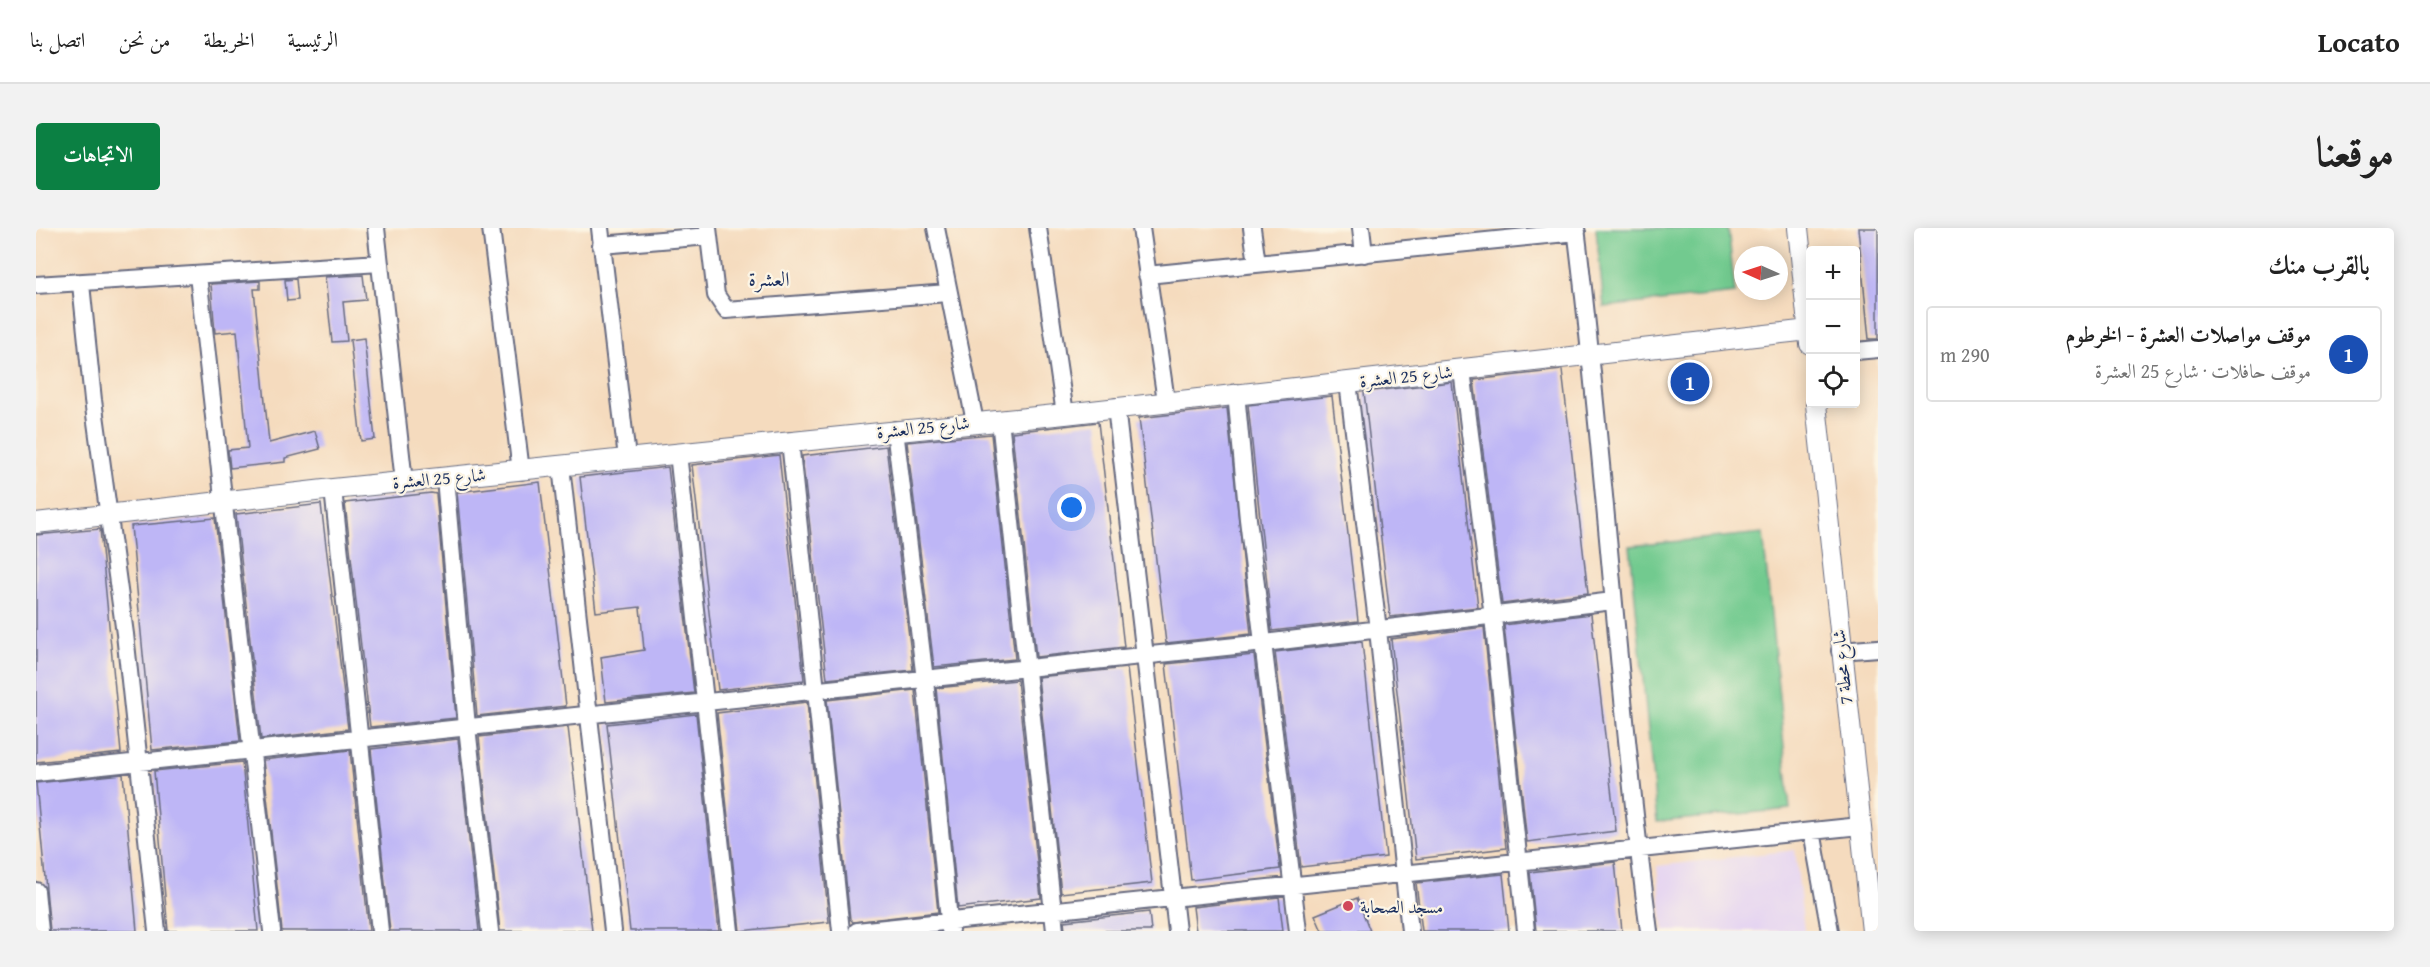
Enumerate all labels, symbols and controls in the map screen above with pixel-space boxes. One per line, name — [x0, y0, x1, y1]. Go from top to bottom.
text: Locato — [2318, 21, 2400, 62]
text: اتصل بنا — [30, 24, 85, 55]
text: من نحن — [118, 24, 171, 55]
text: الخريطة — [204, 24, 255, 55]
text: الرئيسية — [288, 24, 338, 55]
text: موقعنا — [2316, 120, 2394, 181]
button: الاتجاهات — [36, 123, 160, 190]
text: بالقرب منك — [2268, 245, 2370, 284]
north arrow — [1734, 246, 1788, 300]
map controls — [1806, 246, 1860, 408]
button: + — [1806, 246, 1860, 300]
district label: العشرة — [748, 264, 790, 293]
button: − — [1806, 300, 1860, 354]
text: موقف مواصلات العشرة - الخرطوم — [2066, 318, 2311, 350]
text: 290 m — [1940, 340, 1990, 369]
text: 1 — [2343, 340, 2354, 369]
button: locate — [1806, 354, 1860, 408]
text: موقف حافلات · شارع 25 العشرة — [2095, 356, 2311, 385]
street label: شارع 25 العشرة — [1358, 358, 1454, 396]
pin: 1 — [1670, 360, 1710, 404]
street label: شارع 25 العشرة — [875, 409, 971, 447]
street label: شارع 25 العشرة — [391, 460, 487, 498]
your location — [1057, 493, 1086, 522]
street label: شارع محطة 7 — [1825, 628, 1861, 706]
place label: مسجد الصحابة — [1360, 893, 1443, 920]
marker: مسجد الصحابة — [1341, 899, 1355, 913]

